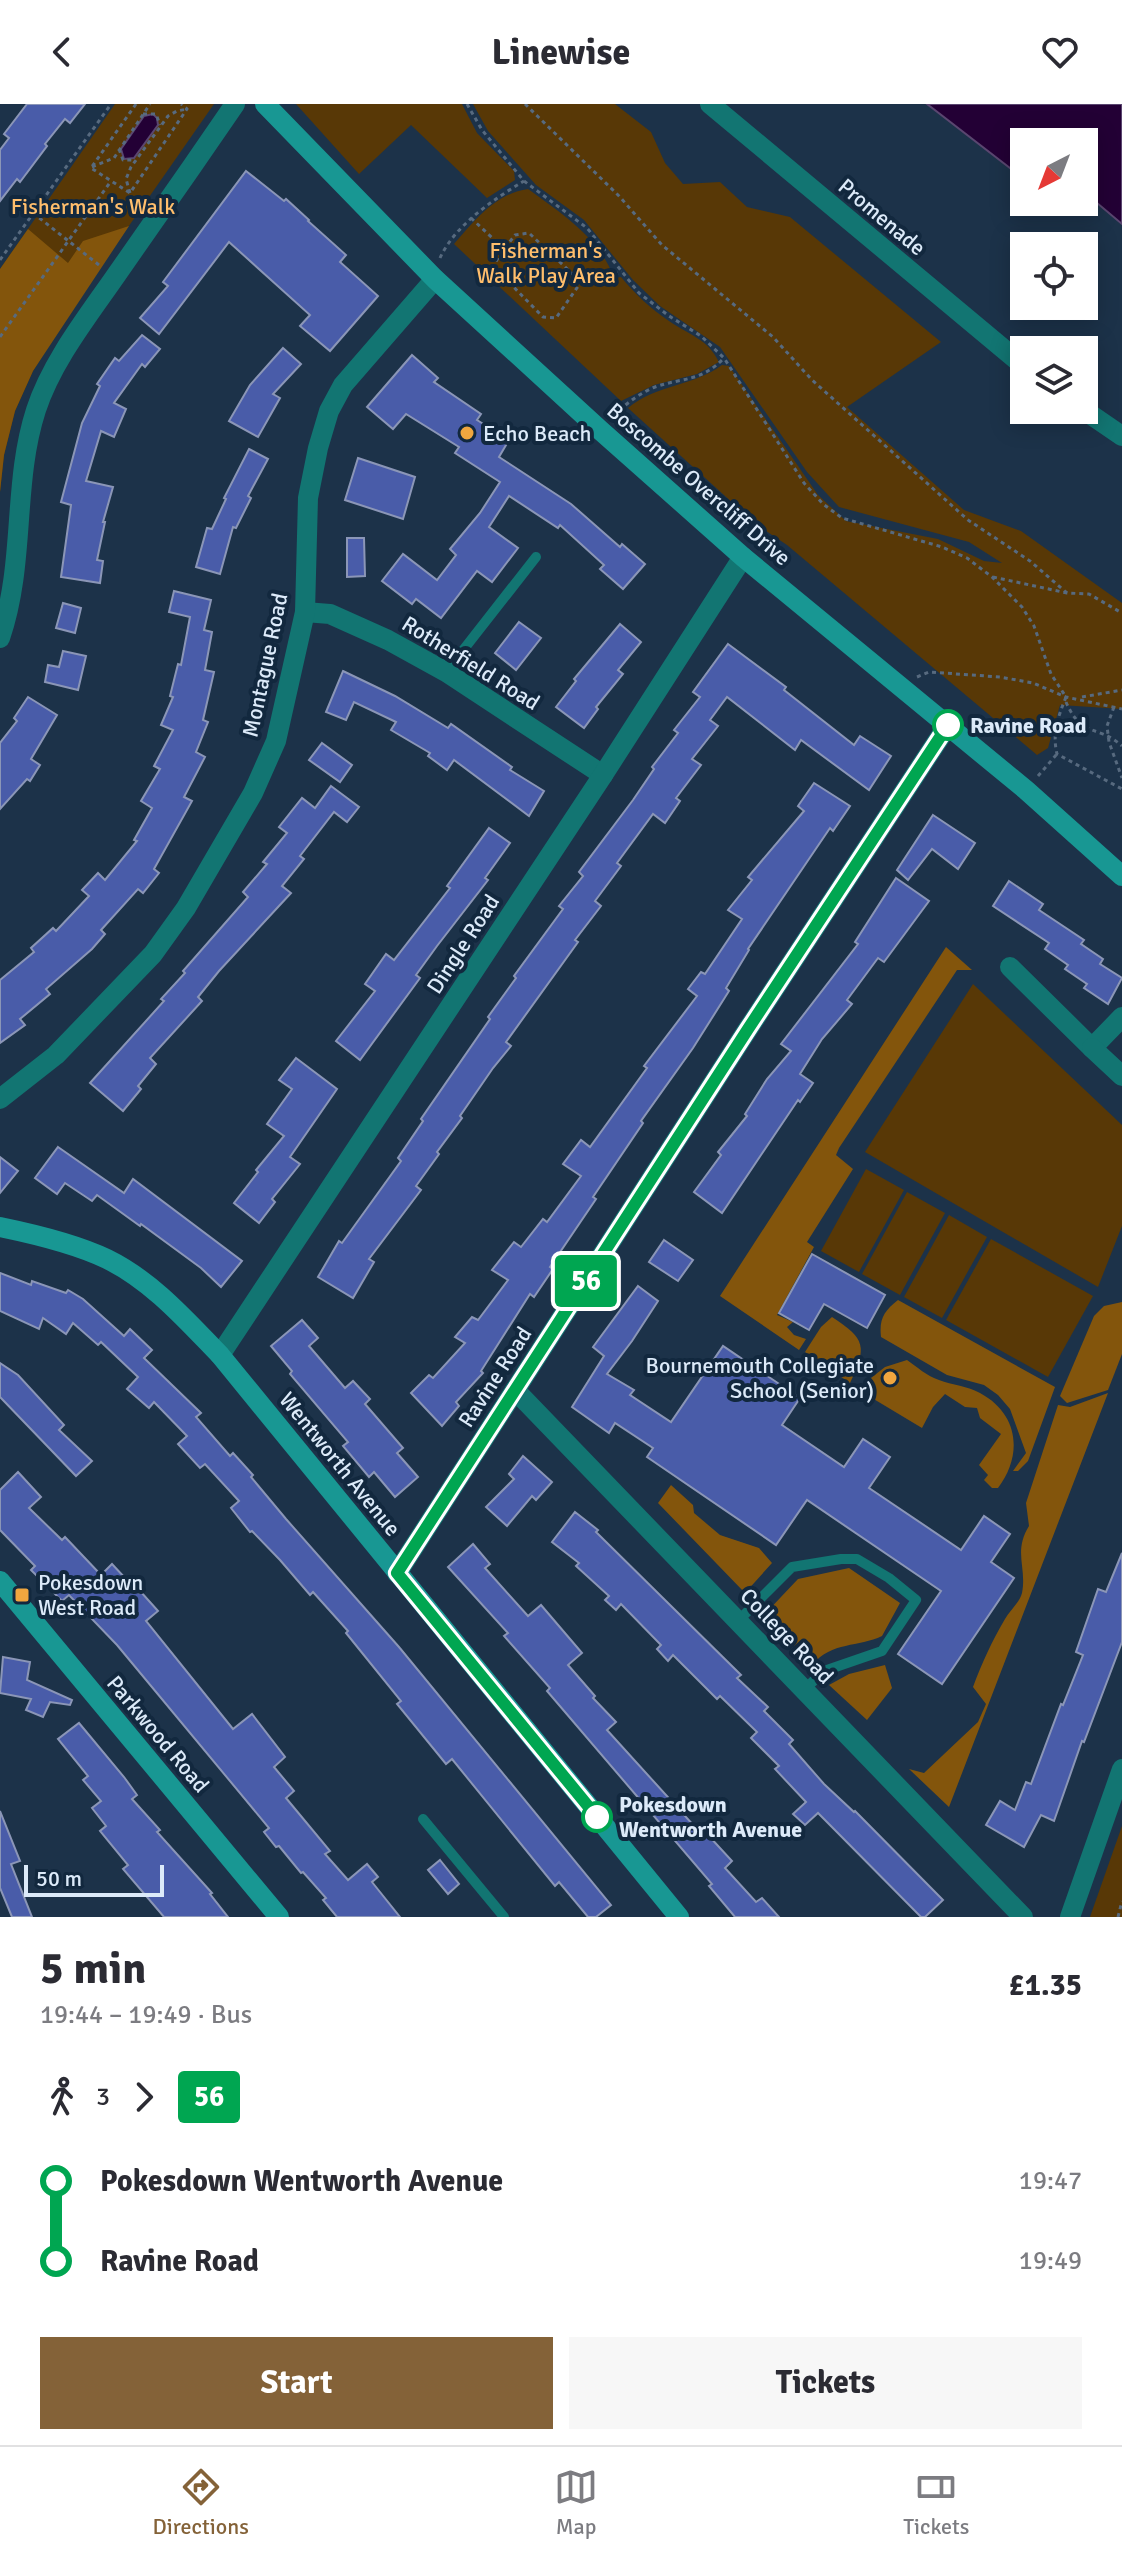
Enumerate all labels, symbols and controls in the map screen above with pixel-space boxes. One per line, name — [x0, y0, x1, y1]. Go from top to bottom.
icon: back — [40, 30, 84, 74]
text: Linewise — [492, 30, 630, 75]
icon: heart — [1038, 30, 1082, 74]
north arrow — [1010, 128, 1098, 216]
map controls — [1010, 128, 1098, 424]
street label: Promenade — [833, 173, 931, 261]
park label: Fisherman's Walk — [11, 193, 175, 220]
button: locate — [1010, 232, 1098, 320]
park label: Fisherman's Walk Play Area — [476, 237, 616, 289]
button: layers — [1010, 336, 1098, 424]
street label: Boscombe Overcliff Drive — [602, 397, 796, 571]
place label: Echo Beach — [483, 420, 592, 447]
marker: Echo Beach — [458, 424, 476, 442]
street label: Montague Road — [237, 591, 293, 739]
street label: Rotherfield Road — [397, 610, 545, 716]
marker: Ravine Road — [933, 710, 963, 740]
place label: Ravine Road — [970, 712, 1087, 739]
street label: Dingle Road — [421, 889, 505, 999]
line badge: 56 — [550, 1255, 622, 1307]
text: 56 — [571, 1264, 601, 1298]
street label: Ravine Road — [452, 1322, 538, 1432]
place label: Bournemouth Collegiate School (Senior) — [646, 1352, 874, 1404]
marker: Bournemouth Collegiate School (Senior) — [881, 1369, 899, 1387]
street label: Wentworth Avenue — [274, 1386, 406, 1542]
place label: Pokesdown West Road — [38, 1569, 143, 1621]
street label: College Road — [735, 1583, 839, 1689]
marker: Pokesdown West Road — [13, 1586, 31, 1604]
street label: Parkwood Road — [101, 1670, 215, 1798]
place label: Pokesdown Wentworth Avenue — [619, 1791, 802, 1843]
marker: Pokesdown Wentworth Avenue — [582, 1802, 612, 1832]
scale bar — [24, 1861, 164, 1897]
text: 50 m — [36, 1865, 82, 1892]
text: 5 min — [40, 1942, 146, 1996]
text: £1.35 — [1009, 1967, 1082, 2004]
text: 19:44 – 19:49 · Bus — [40, 1999, 252, 2031]
icon: walk — [40, 2075, 84, 2119]
icon: forward — [122, 2075, 166, 2119]
text: 56 — [194, 2080, 224, 2114]
text: 3 — [96, 2081, 110, 2113]
text: Pokesdown Wentworth Avenue — [100, 2163, 503, 2200]
text: 19:47 — [1019, 2165, 1082, 2197]
text: Ravine Road — [100, 2243, 259, 2280]
text: 19:49 — [1019, 2245, 1082, 2277]
button: Start — [40, 2337, 553, 2429]
button: Tickets — [569, 2337, 1082, 2429]
tab: Directions — [153, 2465, 249, 2540]
tab: Map — [554, 2465, 598, 2540]
tab: Tickets — [903, 2465, 969, 2540]

